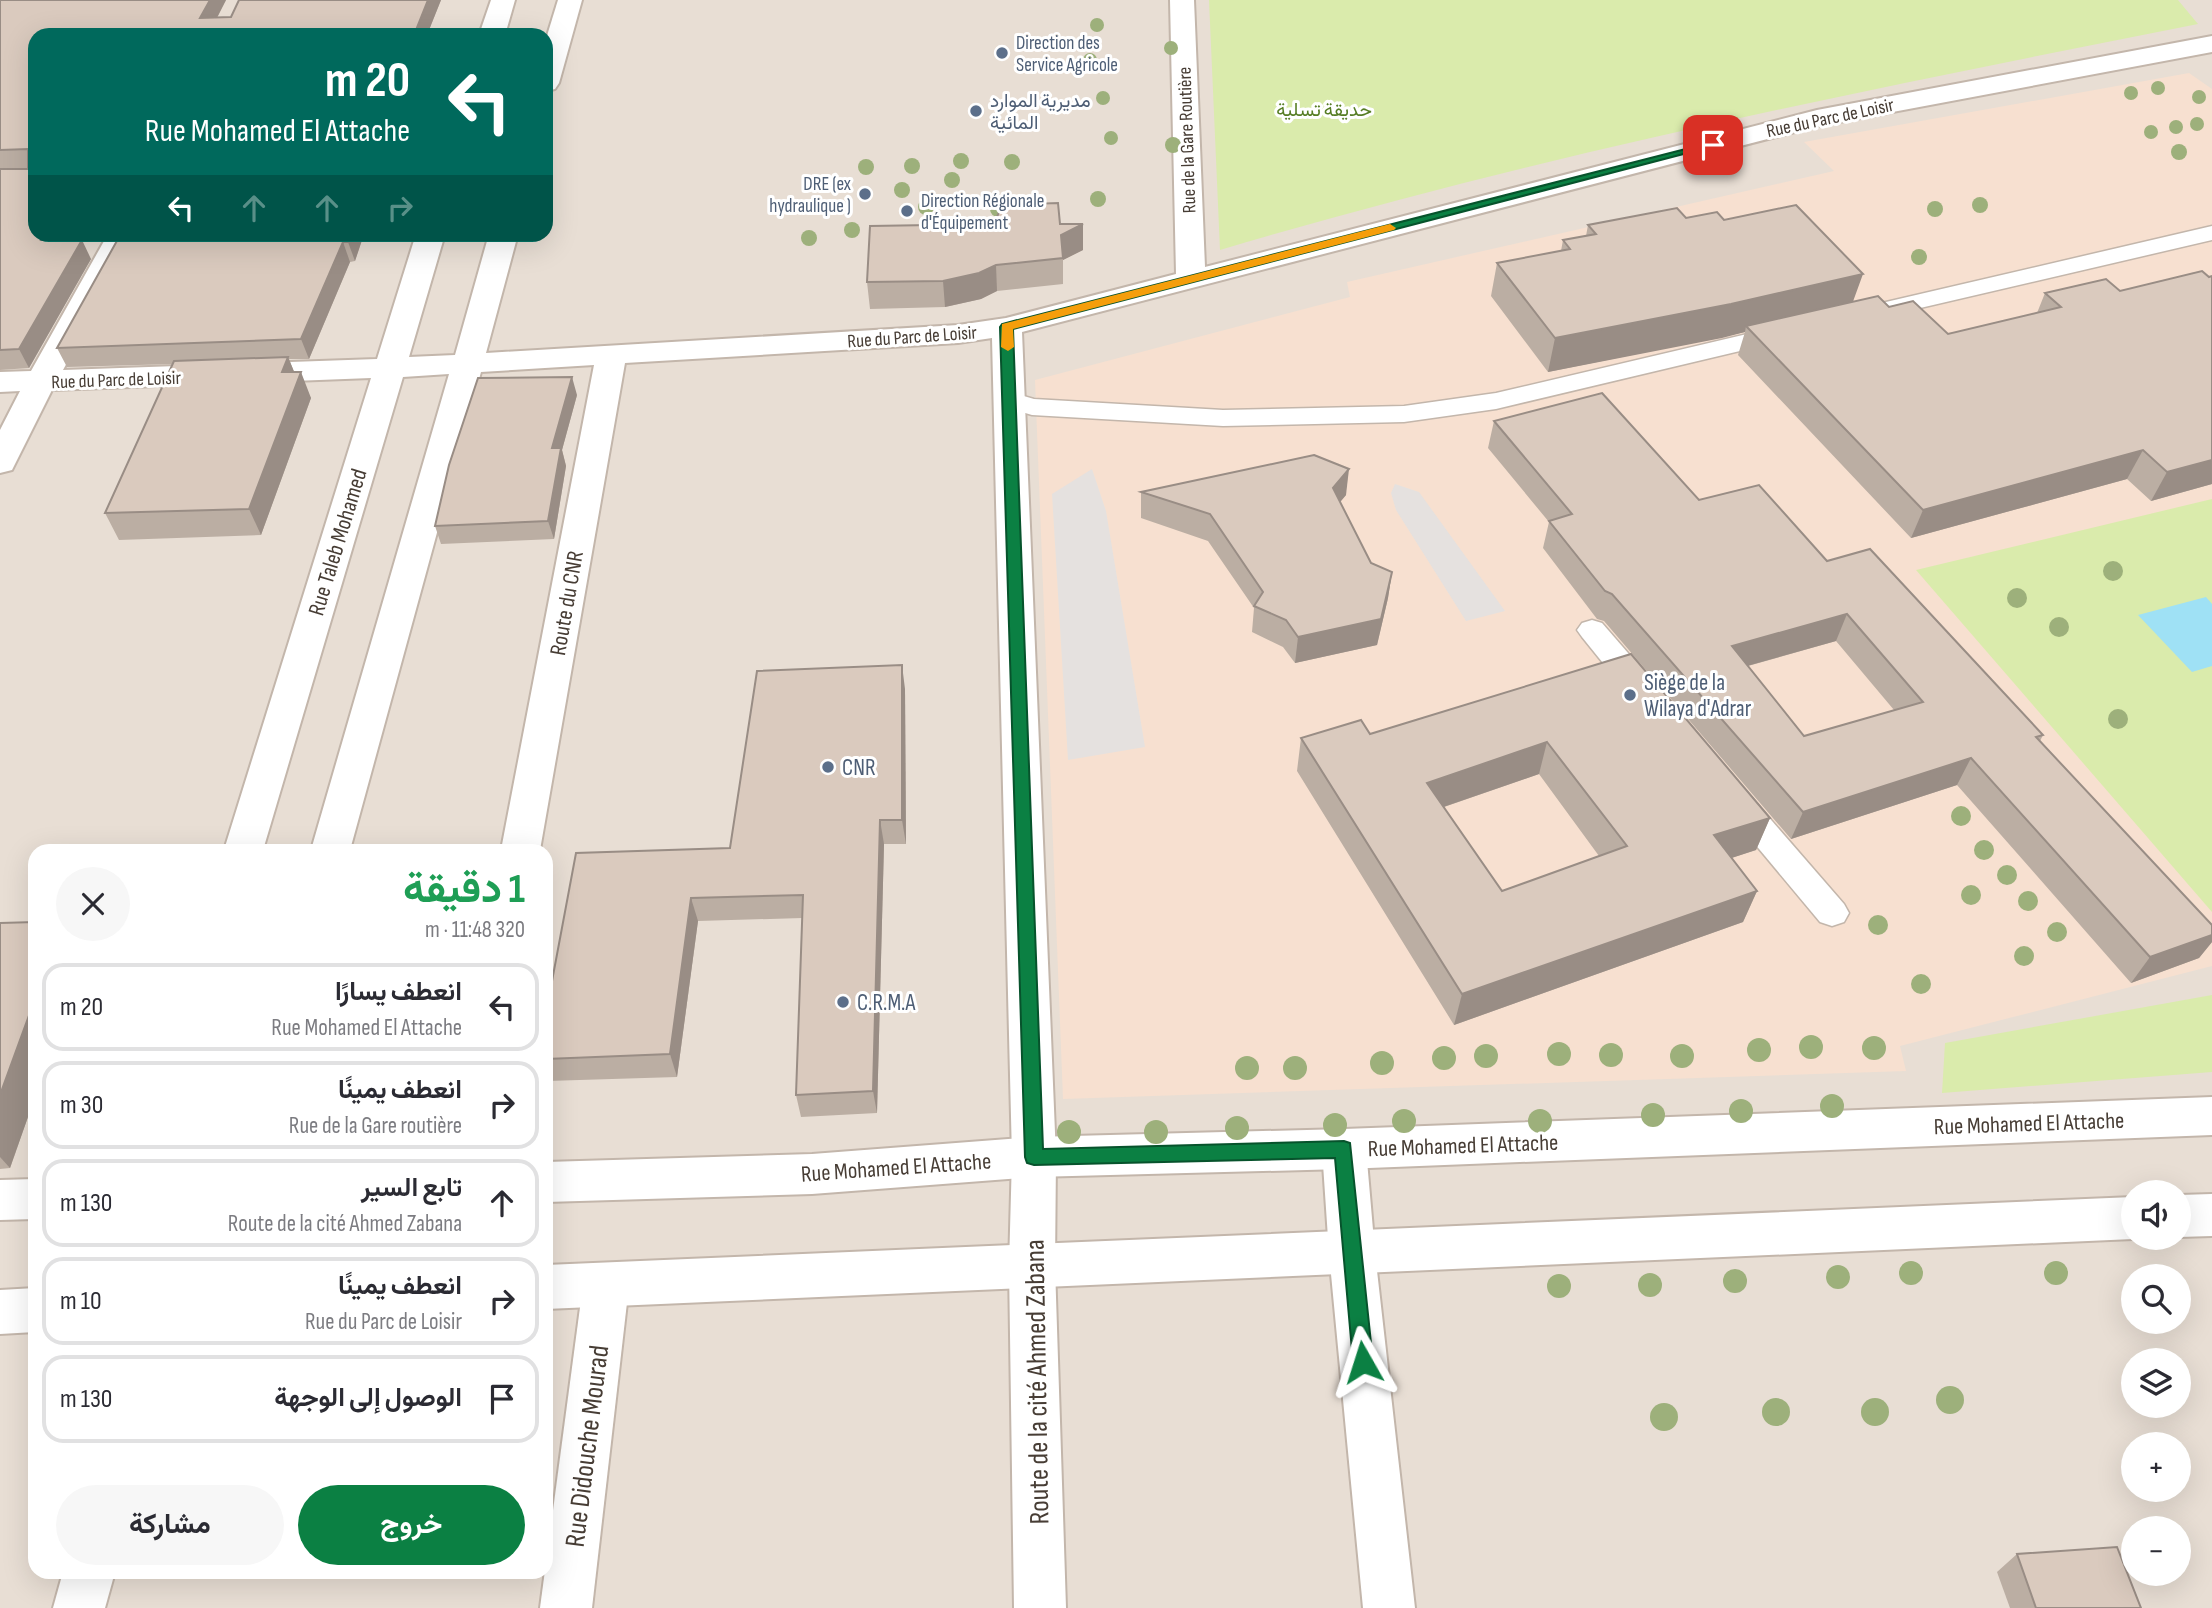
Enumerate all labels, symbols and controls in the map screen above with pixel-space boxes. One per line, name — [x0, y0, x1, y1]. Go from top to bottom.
place label: Direction des Service Agricole — [1016, 32, 1118, 77]
marker: Direction des Service Agricole — [994, 45, 1010, 61]
text: 20 m — [325, 52, 410, 111]
icon: left — [434, 56, 525, 147]
street label: Rue de la Gare Routière — [1173, 66, 1202, 214]
place label: مديرية الموارد المائية — [990, 90, 1091, 135]
street label: Rue du Parc de Loisir — [1764, 94, 1897, 143]
park label: حديقة تسلية — [1276, 99, 1372, 122]
marker: مديرية الموارد المائية — [968, 103, 984, 119]
text: Rue Mohamed El Attache — [145, 112, 410, 151]
pin — [1683, 115, 1743, 175]
icon: arrive — [1694, 126, 1732, 164]
place label: DRE (ex hydraulique ) — [769, 173, 851, 218]
marker: DRE (ex hydraulique ) — [857, 186, 873, 202]
icon: left — [162, 189, 200, 227]
icon: ahead — [235, 189, 273, 227]
icon: ahead — [308, 189, 346, 227]
icon: right — [381, 189, 419, 227]
place label: Direction Régionale d'Équipement — [921, 190, 1044, 235]
marker: Direction Régionale d'Équipement — [899, 203, 915, 219]
street label: Rue du Parc de Loisir — [847, 321, 978, 353]
street label: Rue du Parc de Loisir — [51, 367, 182, 394]
street label: Rue Taleb Mohamed — [302, 465, 374, 619]
street label: Route du CNR — [544, 548, 590, 658]
place label: Siège de la Wilaya d'Adrar — [1644, 669, 1752, 723]
marker: Siège de la Wilaya d'Adrar — [1622, 687, 1638, 703]
place label: CNR — [842, 754, 876, 782]
marker: CNR — [820, 759, 836, 775]
text: 1 دقيقة — [403, 864, 525, 915]
button: close — [56, 867, 130, 941]
text: 320 m · 11:48 — [425, 916, 525, 944]
text: انعطف يسارًا — [335, 977, 462, 1008]
icon: left — [483, 988, 521, 1026]
place label: C.R.M.A — [857, 989, 916, 1017]
text: 20 m — [60, 992, 103, 1023]
marker: C.R.M.A — [835, 994, 851, 1010]
text: Rue Mohamed El Attache — [271, 1014, 462, 1042]
text: انعطف يمينًا — [338, 1075, 462, 1106]
icon: right — [483, 1086, 521, 1124]
text: 30 m — [60, 1090, 103, 1121]
street label: Rue Mohamed El Attache — [1933, 1107, 2125, 1141]
text: Rue de la Gare routière — [289, 1112, 462, 1140]
street label: Rue Mohamed El Attache — [1367, 1129, 1559, 1163]
street label: Rue Mohamed El Attache — [800, 1147, 992, 1189]
text: تابع السير — [361, 1173, 462, 1204]
map controls — [2121, 1180, 2191, 1586]
button: sound — [2121, 1180, 2191, 1250]
icon: ahead — [483, 1184, 521, 1222]
text: 130 m — [60, 1188, 112, 1219]
text: Route de la cité Ahmed Zabana — [228, 1210, 462, 1238]
street label: Route de la cité Ahmed Zabana — [1019, 1239, 1056, 1525]
button: search — [2121, 1264, 2191, 1334]
text: انعطف يمينًا — [338, 1271, 462, 1302]
icon: right — [483, 1282, 521, 1320]
text: 10 m — [60, 1286, 102, 1317]
text: Rue du Parc de Loisir — [305, 1308, 462, 1336]
position arrow — [1326, 1325, 1400, 1399]
street label: Rue Didouche Mourad — [559, 1343, 616, 1549]
button: layers — [2121, 1348, 2191, 1418]
icon: arrive — [483, 1380, 521, 1418]
text: الوصول إلى الوجهة — [274, 1383, 462, 1414]
text: 130 m — [60, 1384, 112, 1415]
button: + — [2121, 1432, 2191, 1502]
button: مشاركة — [56, 1485, 284, 1565]
button: خروج — [298, 1485, 525, 1565]
button: − — [2121, 1516, 2191, 1586]

